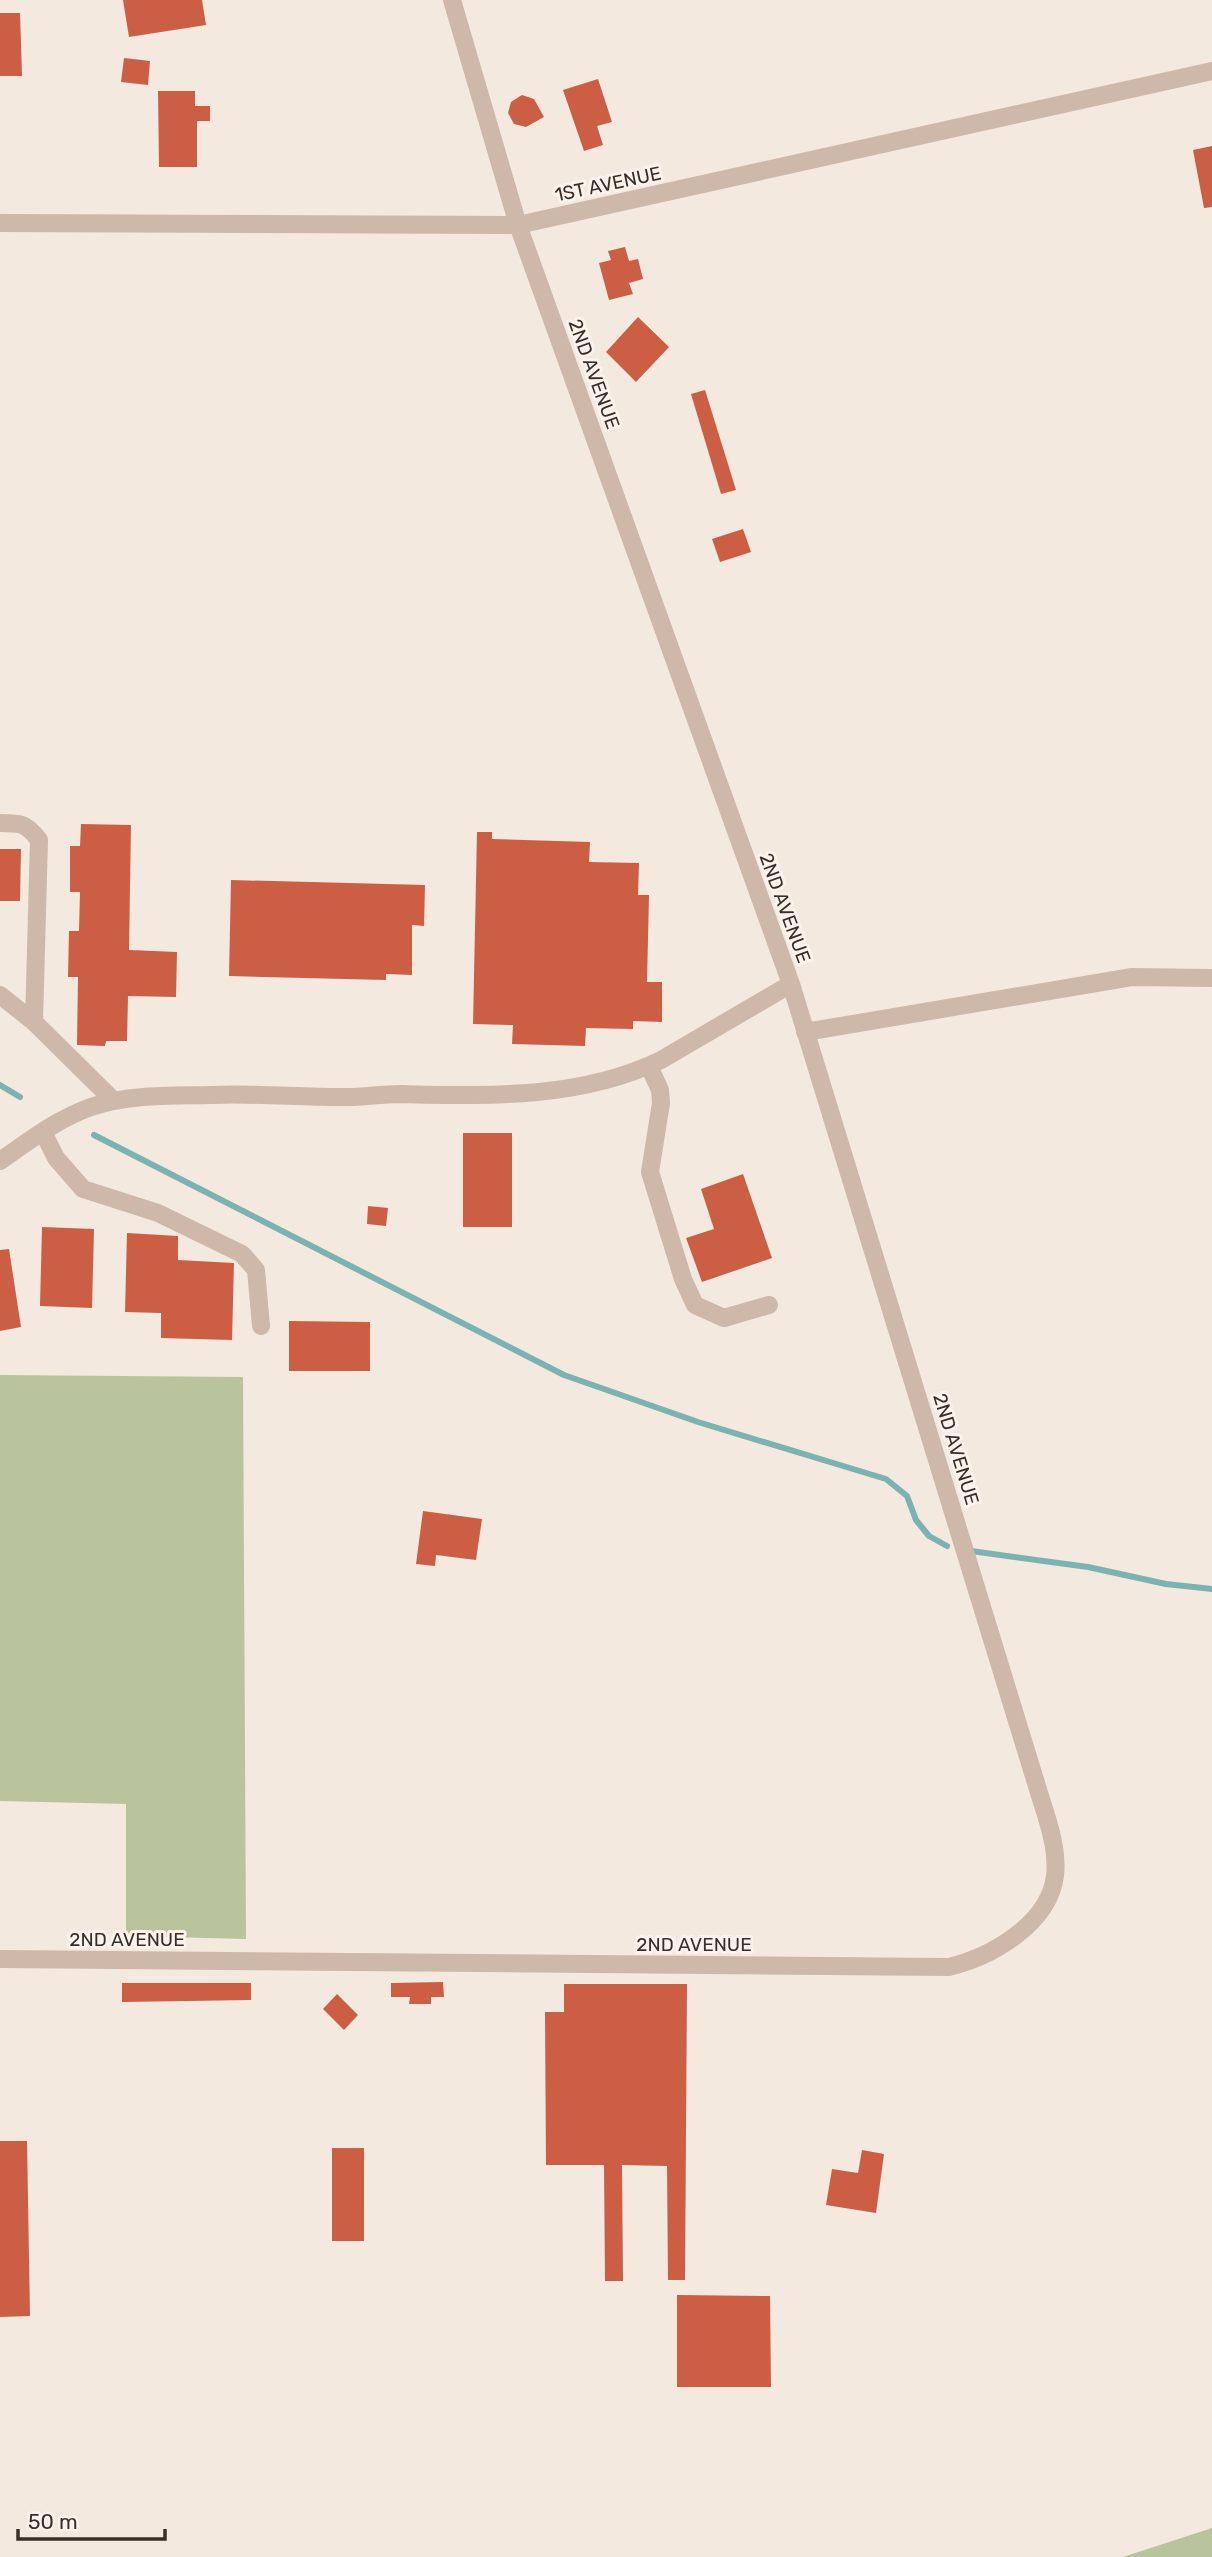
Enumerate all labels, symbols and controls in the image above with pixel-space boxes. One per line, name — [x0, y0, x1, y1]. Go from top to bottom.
street label: 1ST AVENUE — [553, 161, 663, 207]
street label: 2ND AVENUE — [563, 316, 625, 432]
street label: 2ND AVENUE — [754, 850, 816, 966]
street label: 2ND AVENUE — [928, 1390, 984, 1508]
street label: 2ND AVENUE — [69, 1928, 185, 1951]
street label: 2ND AVENUE — [636, 1933, 752, 1956]
scale bar — [18, 2498, 164, 2542]
text: 50 m — [28, 2509, 78, 2534]

